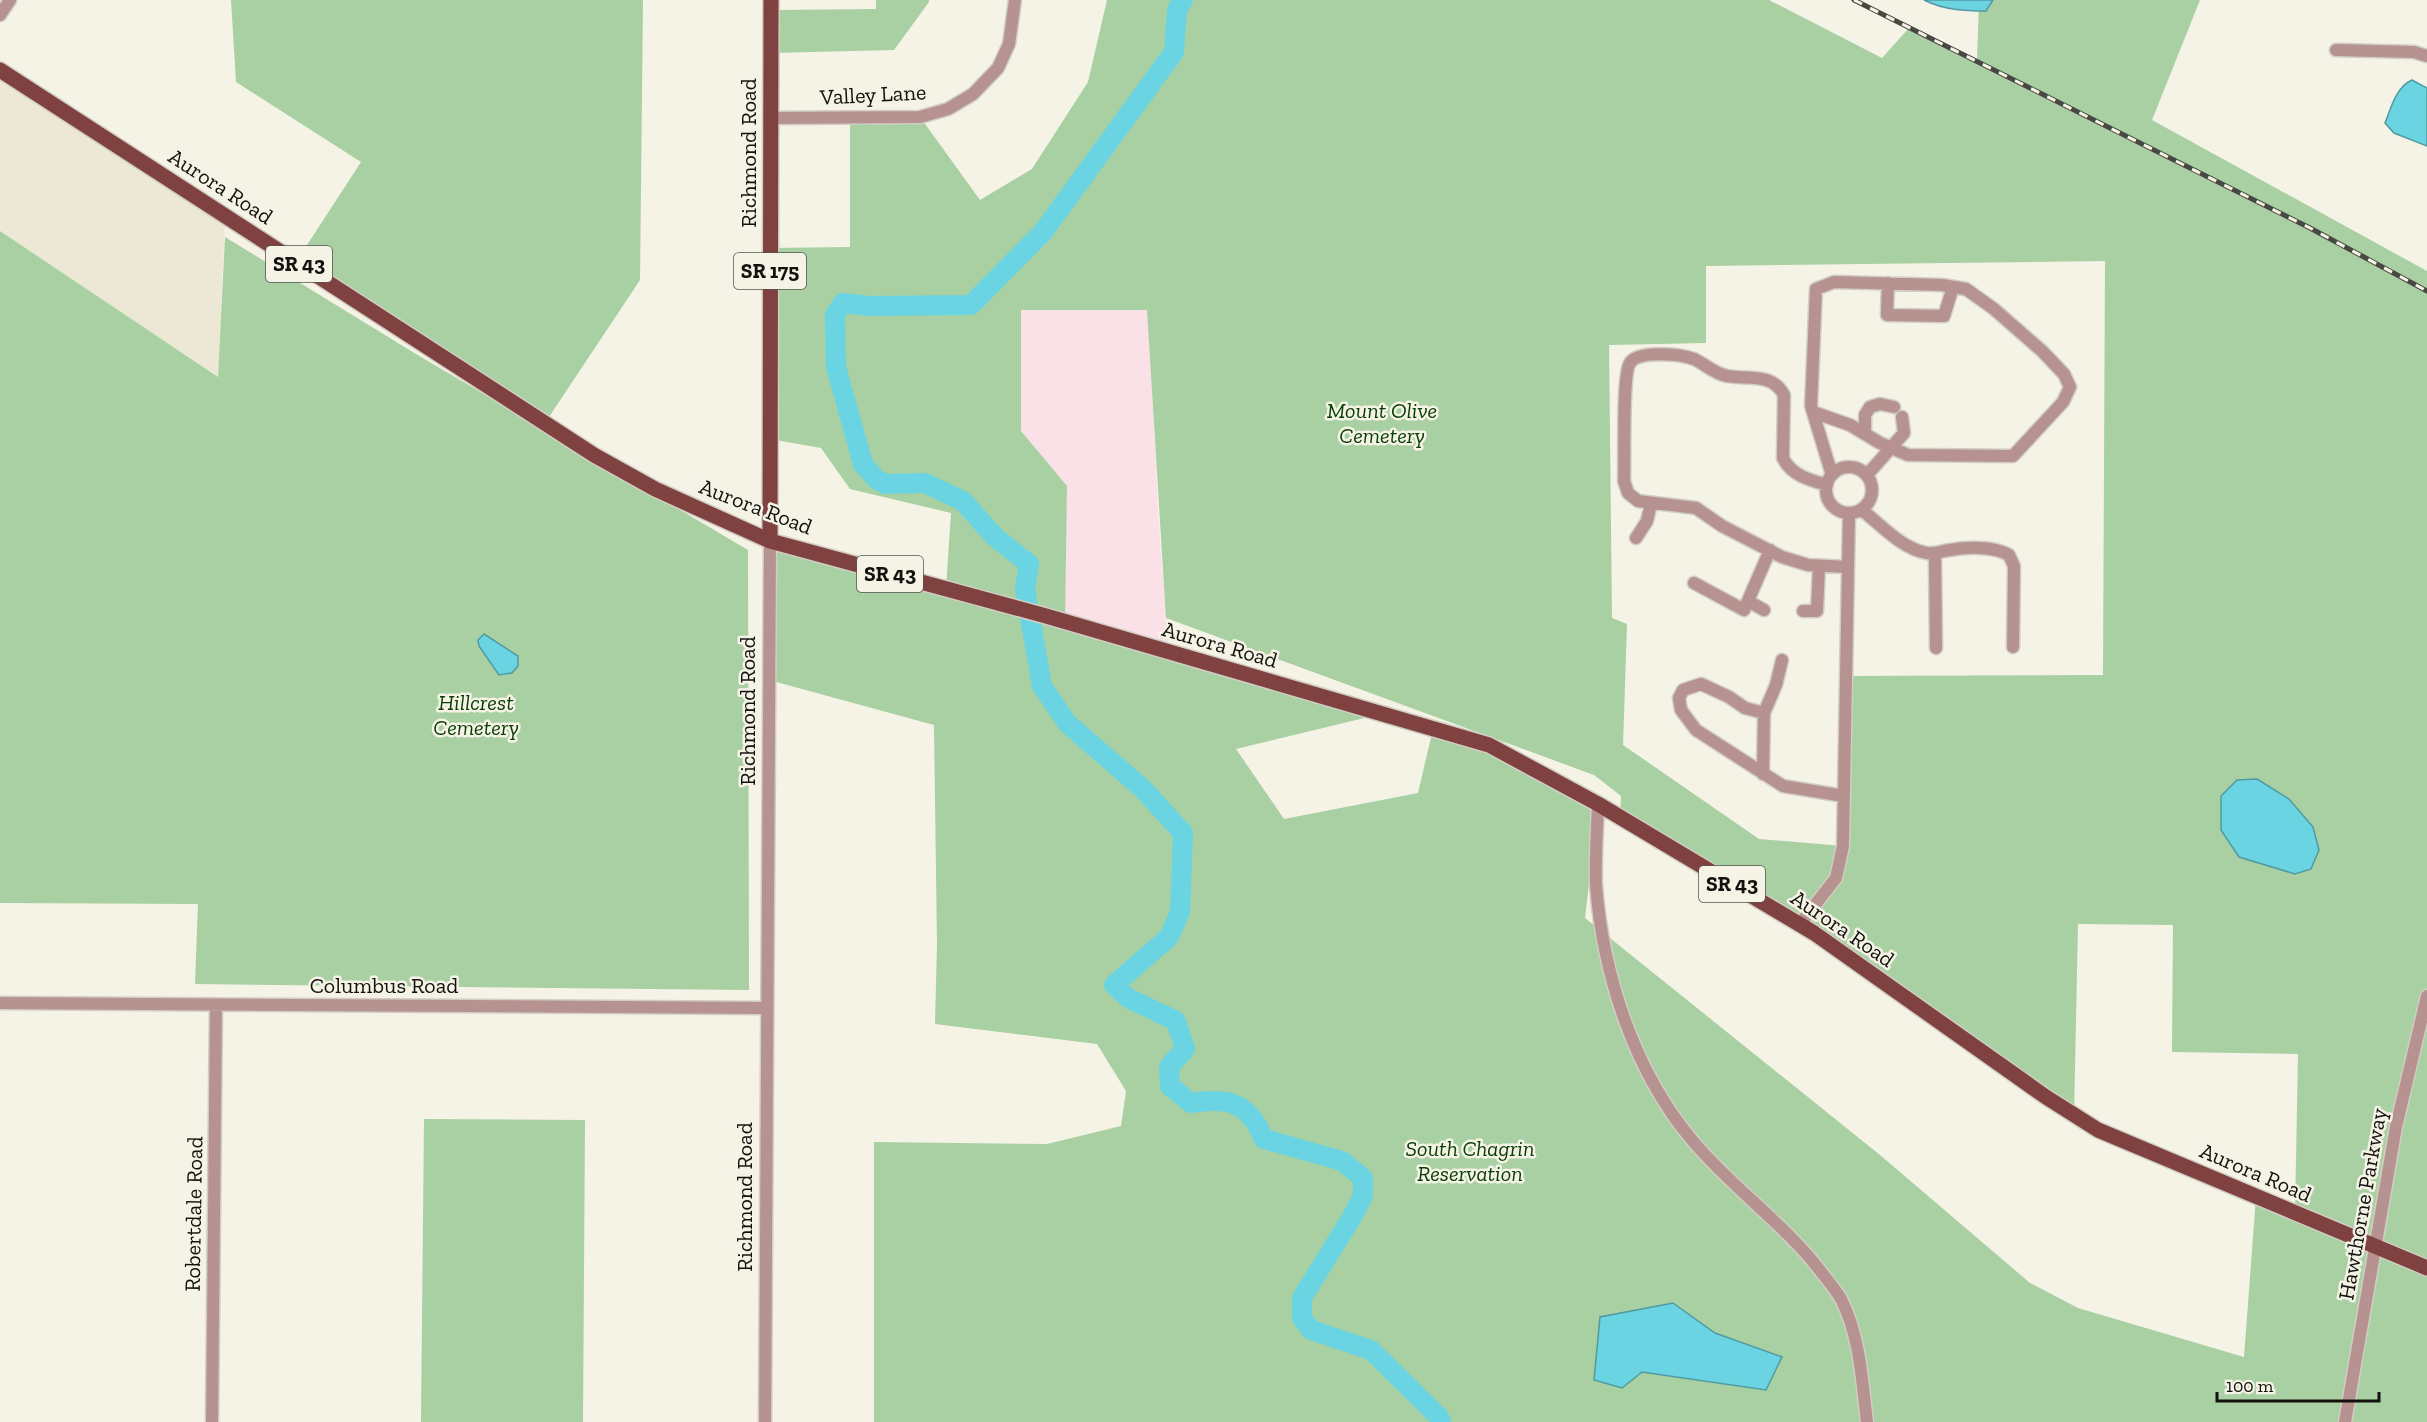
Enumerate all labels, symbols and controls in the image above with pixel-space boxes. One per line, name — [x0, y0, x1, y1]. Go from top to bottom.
street label: Richmond Road — [735, 78, 762, 228]
street label: Valley Lane — [818, 78, 927, 111]
street label: Aurora Road — [164, 143, 278, 230]
road number: SR 43 — [266, 246, 332, 282]
road number: SR 175 — [734, 253, 806, 289]
park label: Mount Olive Cemetery — [1327, 397, 1437, 449]
street label: Aurora Road — [695, 473, 816, 540]
road number: SR 43 — [857, 556, 923, 592]
street label: Aurora Road — [1159, 615, 1281, 674]
street label: Richmond Road — [734, 636, 761, 786]
park label: Hillcrest Cemetery — [433, 689, 519, 741]
road number: SR 43 — [1699, 866, 1765, 902]
street label: Aurora Road — [1786, 884, 1900, 973]
street label: Columbus Road — [310, 972, 458, 999]
street label: Hawthorne Parkway — [2332, 1105, 2393, 1302]
street label: Richmond Road — [731, 1122, 758, 1272]
park label: South Chagrin Reservation — [1406, 1135, 1534, 1187]
street label: Robertdale Road — [179, 1136, 208, 1292]
street label: Aurora Road — [2196, 1137, 2316, 1208]
scale bar — [2217, 1365, 2379, 1403]
text: 100 m — [2226, 1375, 2274, 1397]

